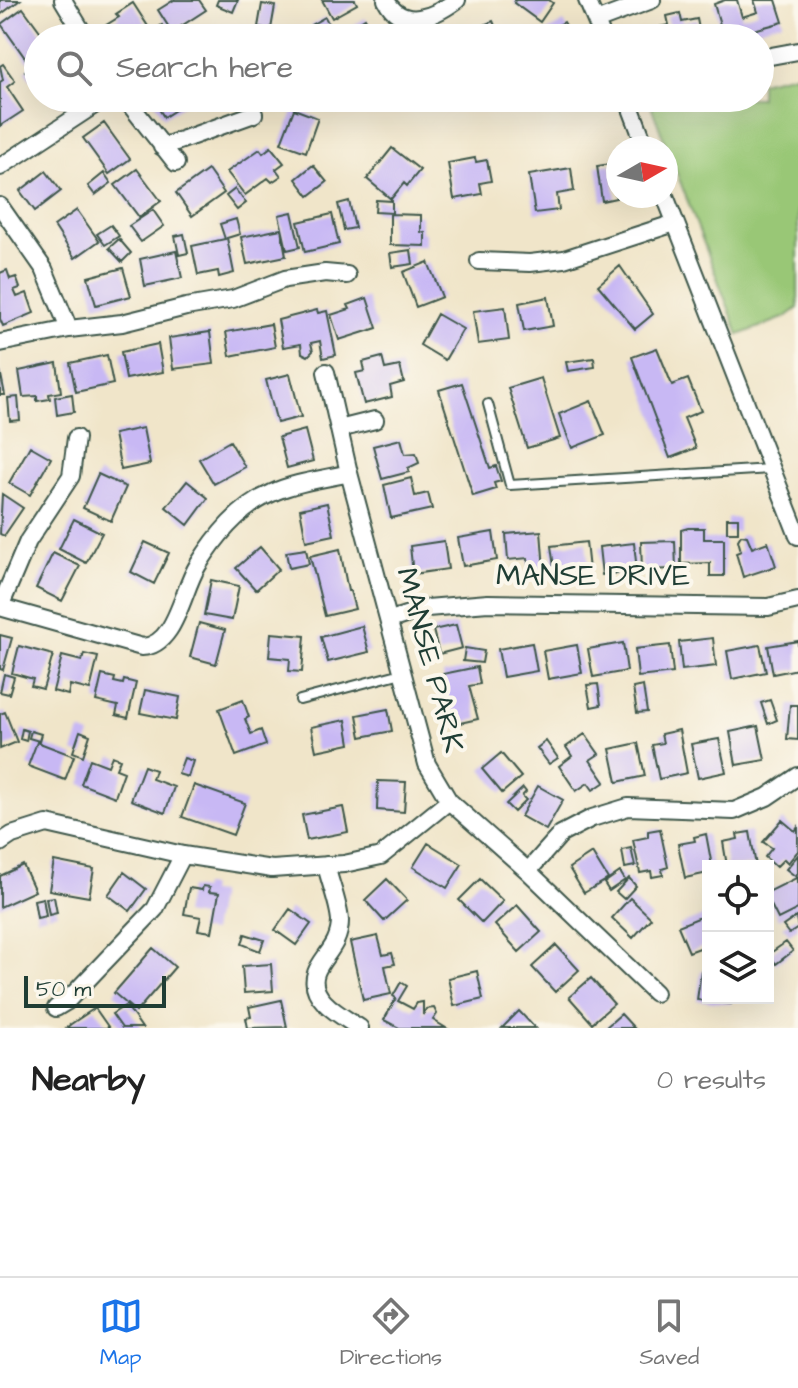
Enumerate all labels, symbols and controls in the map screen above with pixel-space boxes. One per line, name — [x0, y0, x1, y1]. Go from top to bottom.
search box — [24, 24, 774, 112]
icon: search — [52, 46, 96, 90]
text: Search here — [116, 47, 293, 89]
north arrow — [606, 136, 678, 208]
street label: MANSE DRIVE — [496, 555, 690, 597]
street label: MANSE PARK — [385, 563, 475, 757]
map controls — [702, 860, 774, 1004]
button: locate — [702, 860, 774, 932]
button: layers — [702, 932, 774, 1004]
scale bar — [24, 972, 166, 1008]
text: 50 m — [36, 974, 91, 1005]
text: Nearby — [32, 1056, 146, 1104]
text: 0 results — [657, 1062, 766, 1098]
tab: Map — [99, 1294, 143, 1373]
tab: Directions — [340, 1294, 442, 1373]
tab: Saved — [639, 1294, 699, 1373]

